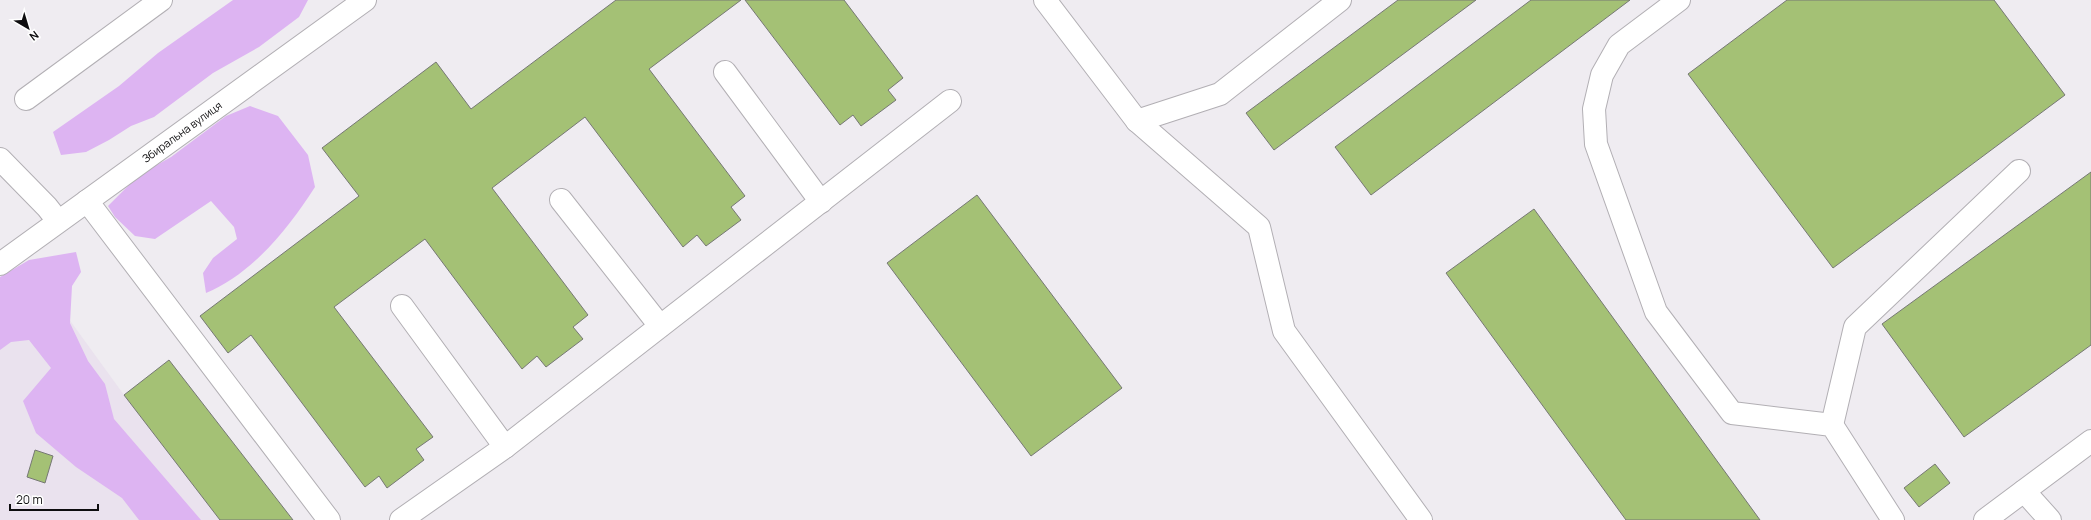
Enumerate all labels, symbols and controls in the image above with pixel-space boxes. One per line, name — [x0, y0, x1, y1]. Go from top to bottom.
north arrow — [8, 8, 48, 48]
text: N — [27, 28, 42, 45]
street label: Збиральна вулиця — [139, 97, 225, 166]
scale bar — [10, 486, 98, 512]
text: 20 m — [16, 491, 43, 508]

